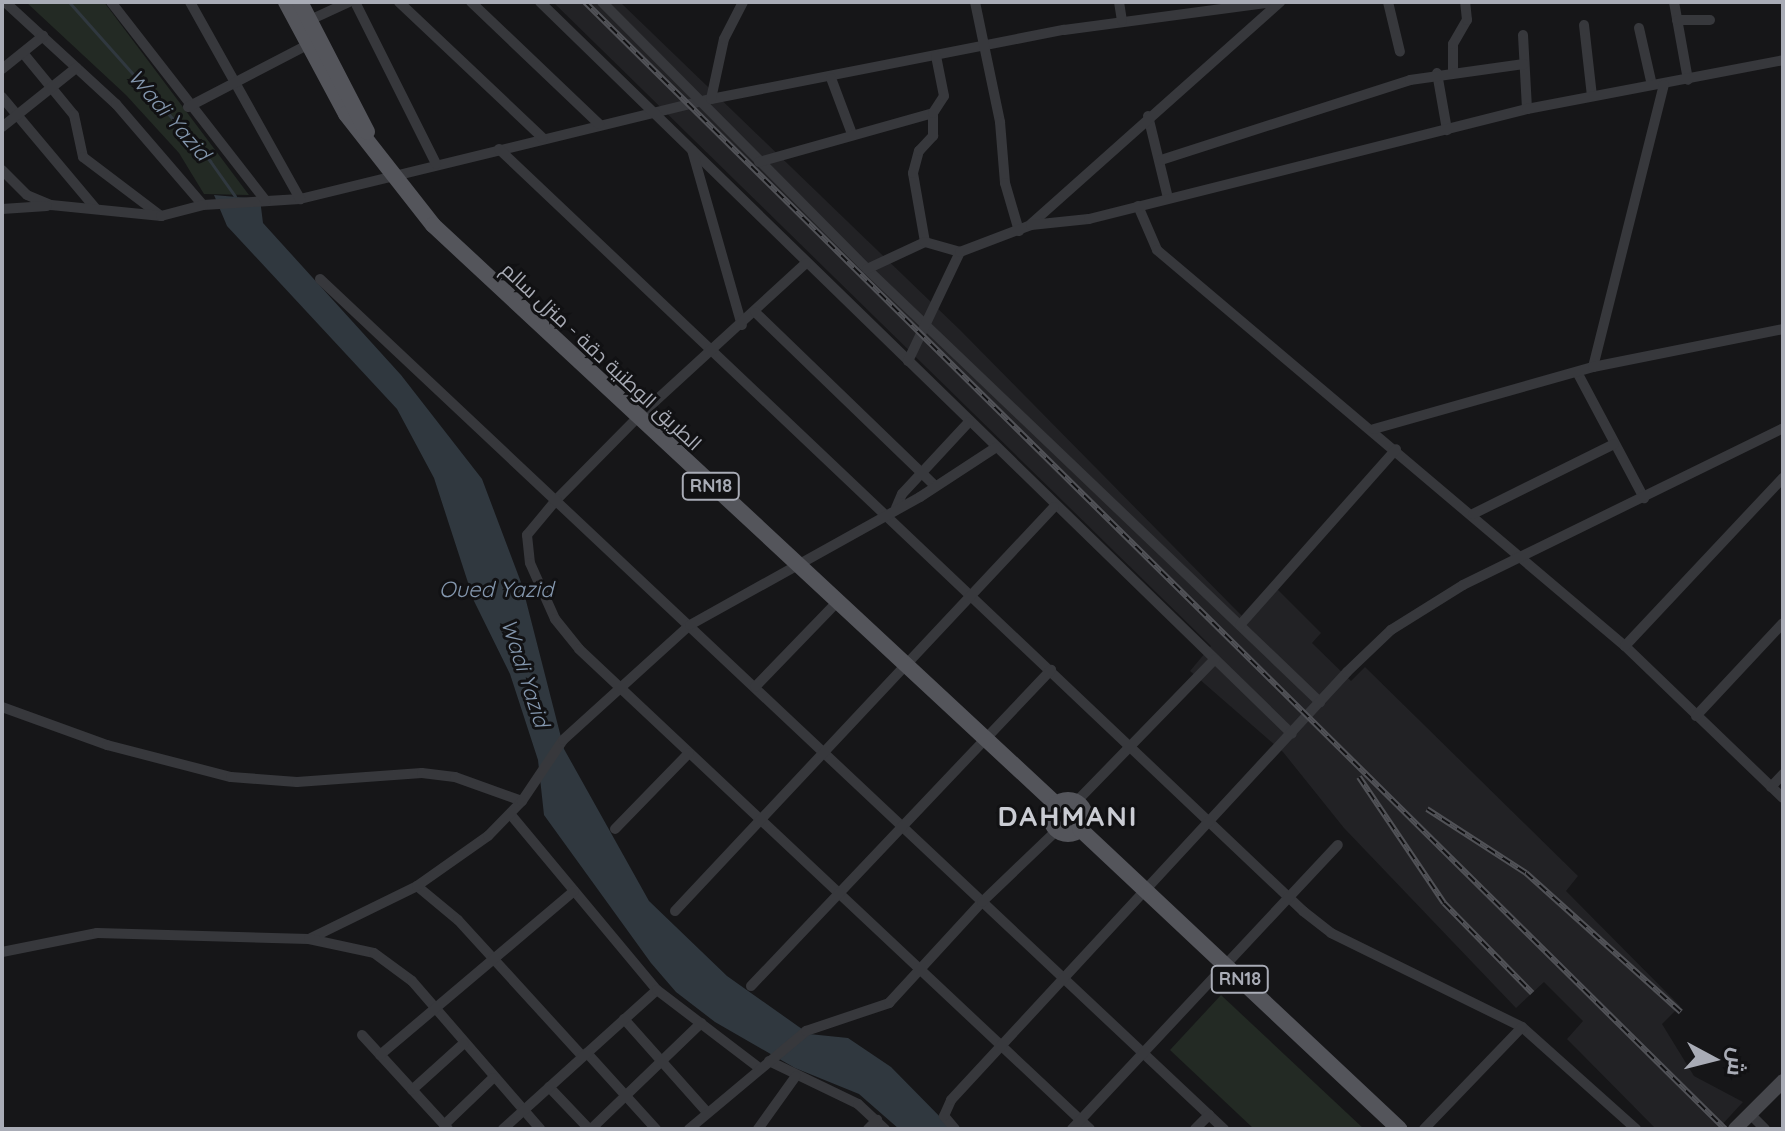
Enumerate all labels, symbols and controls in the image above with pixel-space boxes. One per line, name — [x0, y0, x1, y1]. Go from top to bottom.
water label: Wadi Yazid — [122, 64, 216, 166]
street label: الطريق الوطنية دقة - منزل سالم — [497, 257, 707, 455]
road number: RN18 — [681, 472, 741, 500]
water label: Oued Yazid — [439, 577, 553, 603]
water label: Wadi Yazid — [495, 616, 555, 730]
district label: DAHMANI — [997, 799, 1139, 833]
road number: RN18 — [1210, 965, 1270, 993]
north arrow — [1673, 1019, 1753, 1099]
text: ش — [1721, 1046, 1752, 1078]

